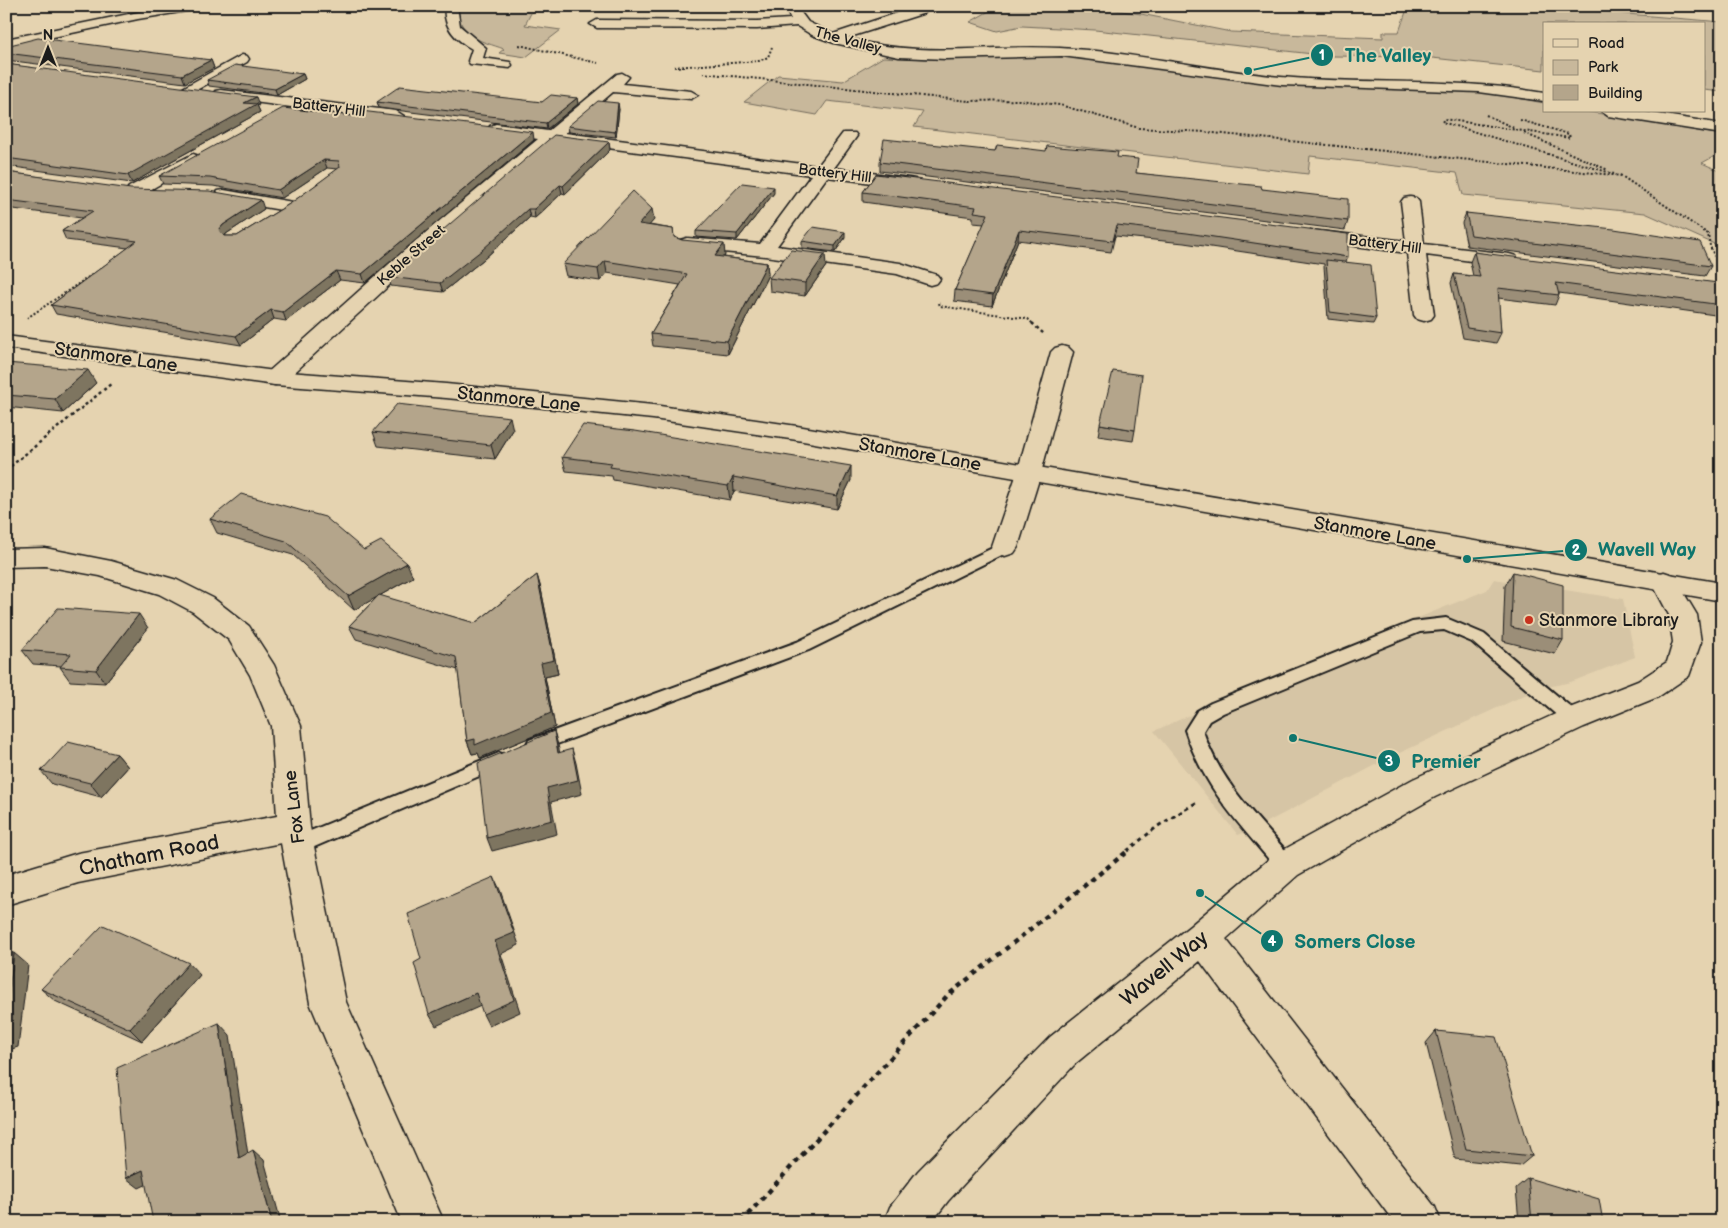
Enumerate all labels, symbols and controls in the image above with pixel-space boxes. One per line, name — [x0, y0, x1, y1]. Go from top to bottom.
north arrow — [22, 22, 72, 72]
street label: The Valley — [813, 22, 883, 59]
legend — [1543, 22, 1706, 112]
text: N — [43, 27, 53, 44]
text: Road — [1588, 34, 1624, 53]
callout: The Valley — [1310, 38, 1442, 72]
text: The Valley — [1345, 45, 1432, 68]
text: 1 — [1319, 46, 1325, 65]
text: Park — [1588, 58, 1619, 77]
text: Building — [1588, 84, 1643, 103]
street label: Battery Hill — [291, 94, 367, 121]
street label: Battery Hill — [797, 160, 873, 187]
street label: Keble Street — [373, 220, 450, 290]
street label: Battery Hill — [1347, 231, 1423, 258]
street label: Stanmore Lane — [53, 338, 179, 377]
street label: Stanmore Lane — [456, 383, 582, 416]
street label: Stanmore Lane — [857, 433, 983, 476]
street label: Stanmore Lane — [1312, 512, 1438, 555]
callout: Wavell Way — [1563, 533, 1706, 567]
text: Wavell Way — [1598, 539, 1696, 562]
text: 2 — [1572, 541, 1581, 560]
place label: Stanmore Library — [1539, 610, 1679, 631]
marker: Stanmore Library — [1523, 614, 1535, 626]
callout: Premier — [1377, 744, 1491, 778]
text: Premier — [1411, 751, 1481, 774]
text: 3 — [1385, 752, 1394, 771]
street label: Fox Lane — [280, 769, 309, 845]
street label: Chatham Road — [77, 830, 221, 881]
callout: Somers Close — [1260, 924, 1425, 958]
street label: Wavell Way — [1115, 925, 1214, 1011]
text: Somers Close — [1295, 931, 1416, 954]
text: 4 — [1268, 932, 1277, 951]

